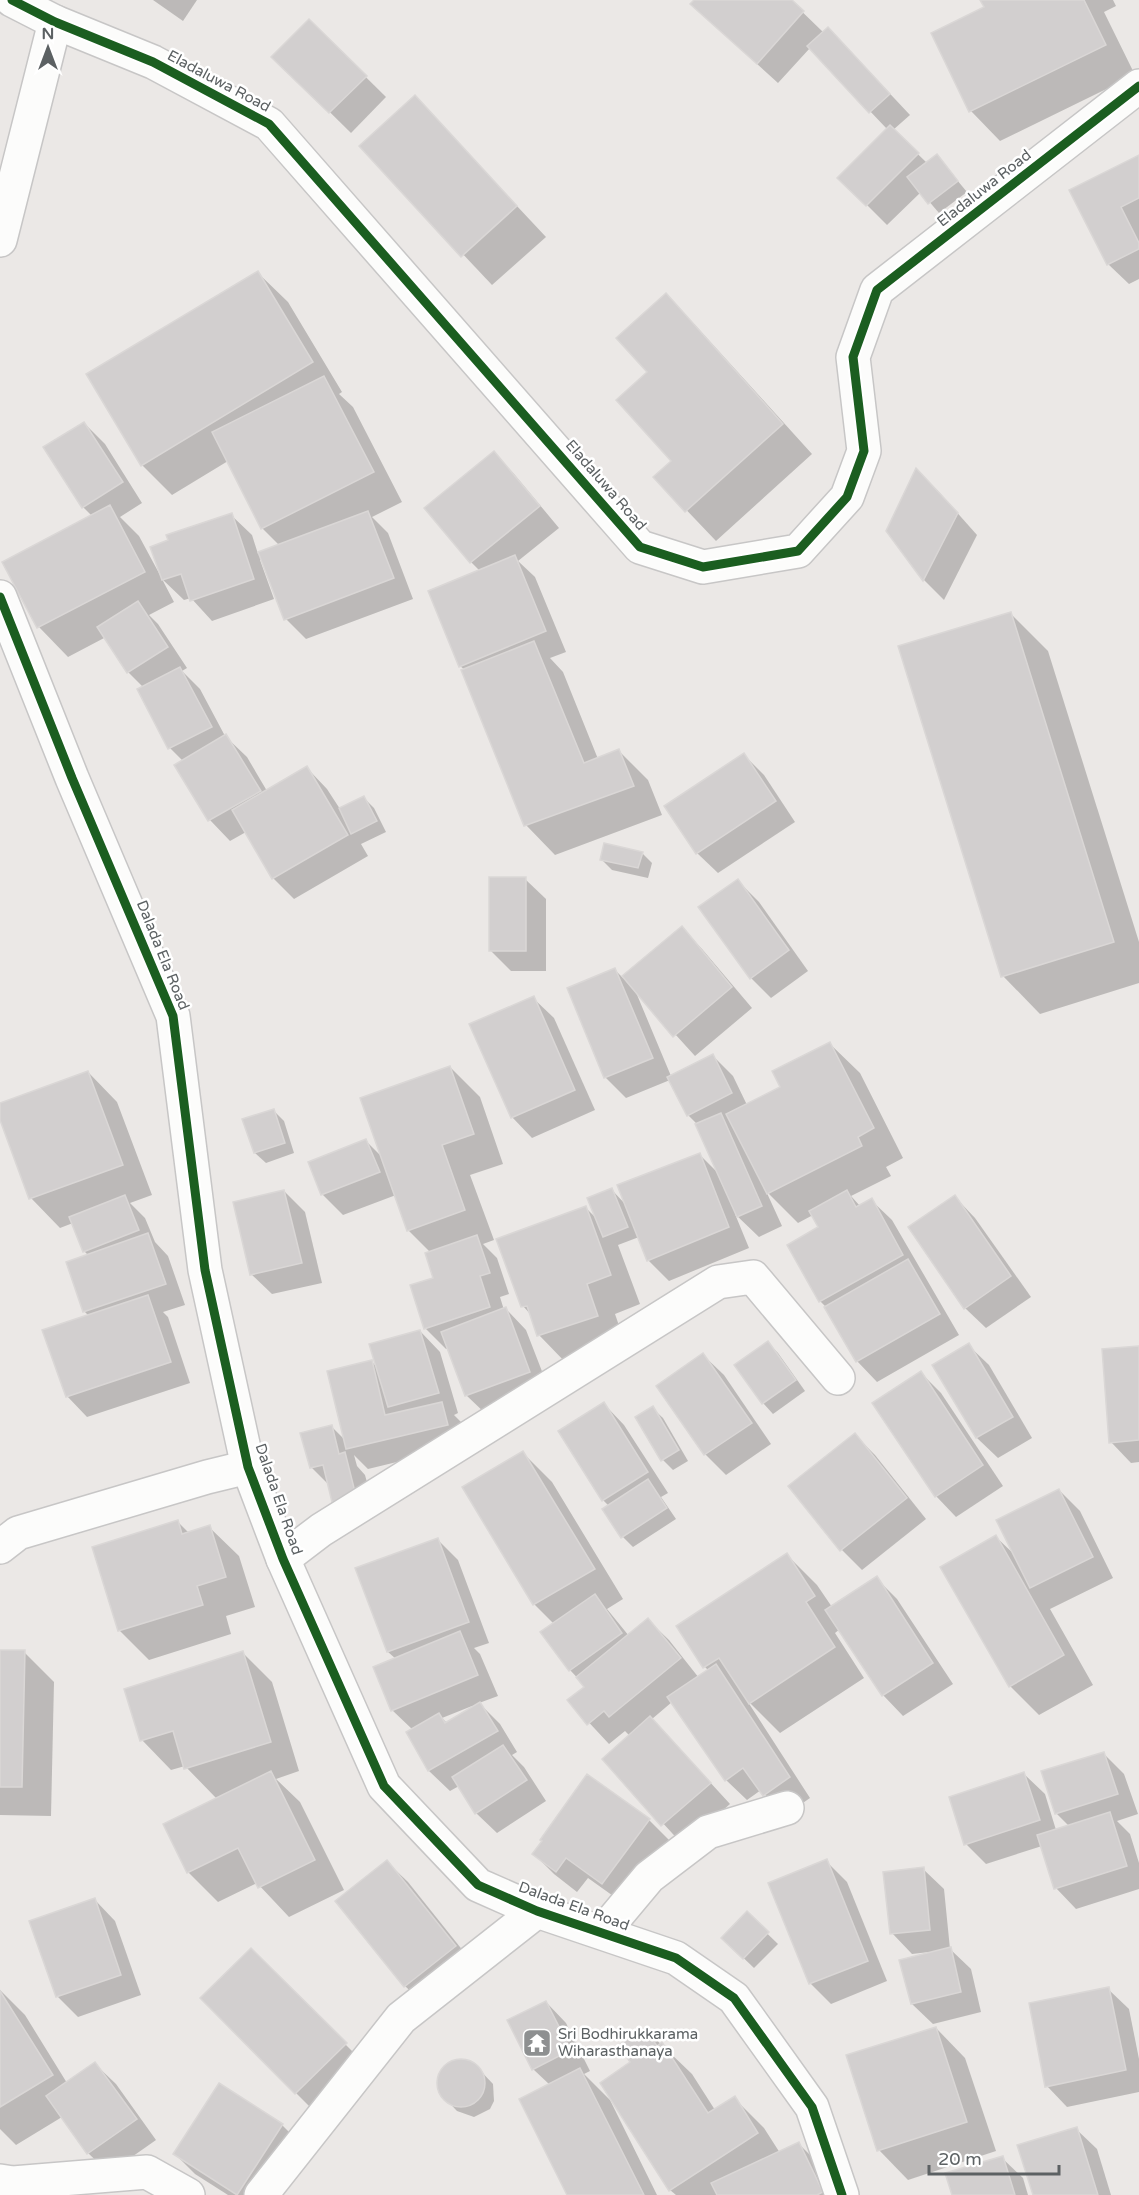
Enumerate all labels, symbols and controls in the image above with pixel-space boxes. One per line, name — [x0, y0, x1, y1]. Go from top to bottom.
north arrow — [18, 18, 78, 78]
text: N — [42, 24, 54, 44]
street label: Eladaluwa Road — [164, 46, 274, 116]
street label: Eladaluwa Road — [933, 146, 1035, 230]
street label: Eladaluwa Road — [562, 436, 650, 534]
street label: Dalada Ela Road — [133, 897, 193, 1013]
street label: Dalada Ela Road — [251, 1441, 307, 1557]
street label: Dalada Ela Road — [516, 1878, 632, 1934]
place label: Sri Bodhirukkarama Wiharasthanaya — [558, 2025, 698, 2060]
temple icon: Sri Bodhirukkarama Wiharasthanaya — [521, 2027, 553, 2059]
scale bar — [929, 2138, 1060, 2176]
text: 20 m — [938, 2148, 982, 2170]

